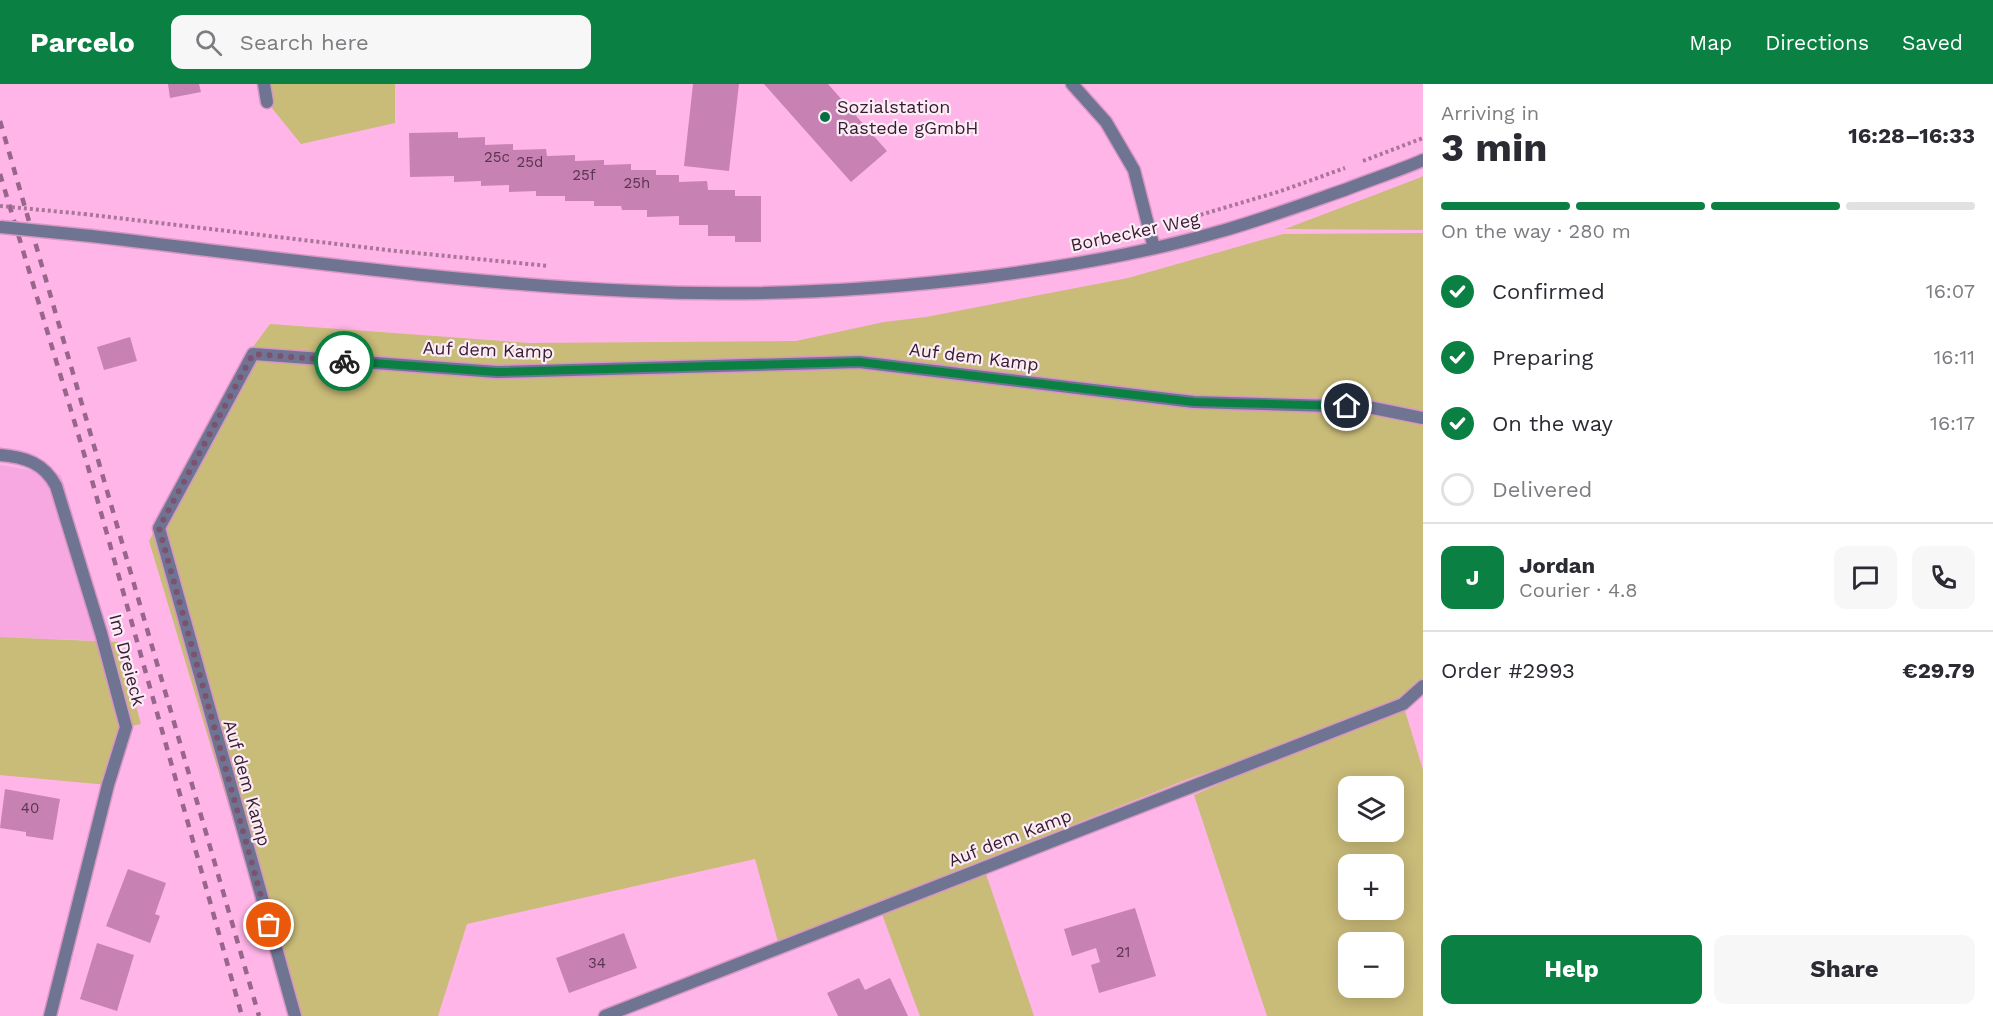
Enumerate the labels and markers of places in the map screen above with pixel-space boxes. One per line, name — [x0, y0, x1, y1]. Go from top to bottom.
place label: Sozialstation Rastede gGmbH — [837, 96, 978, 138]
marker: Sozialstation Rastede gGmbH — [818, 110, 832, 124]
pin — [1321, 380, 1372, 431]
pin — [243, 899, 294, 950]

